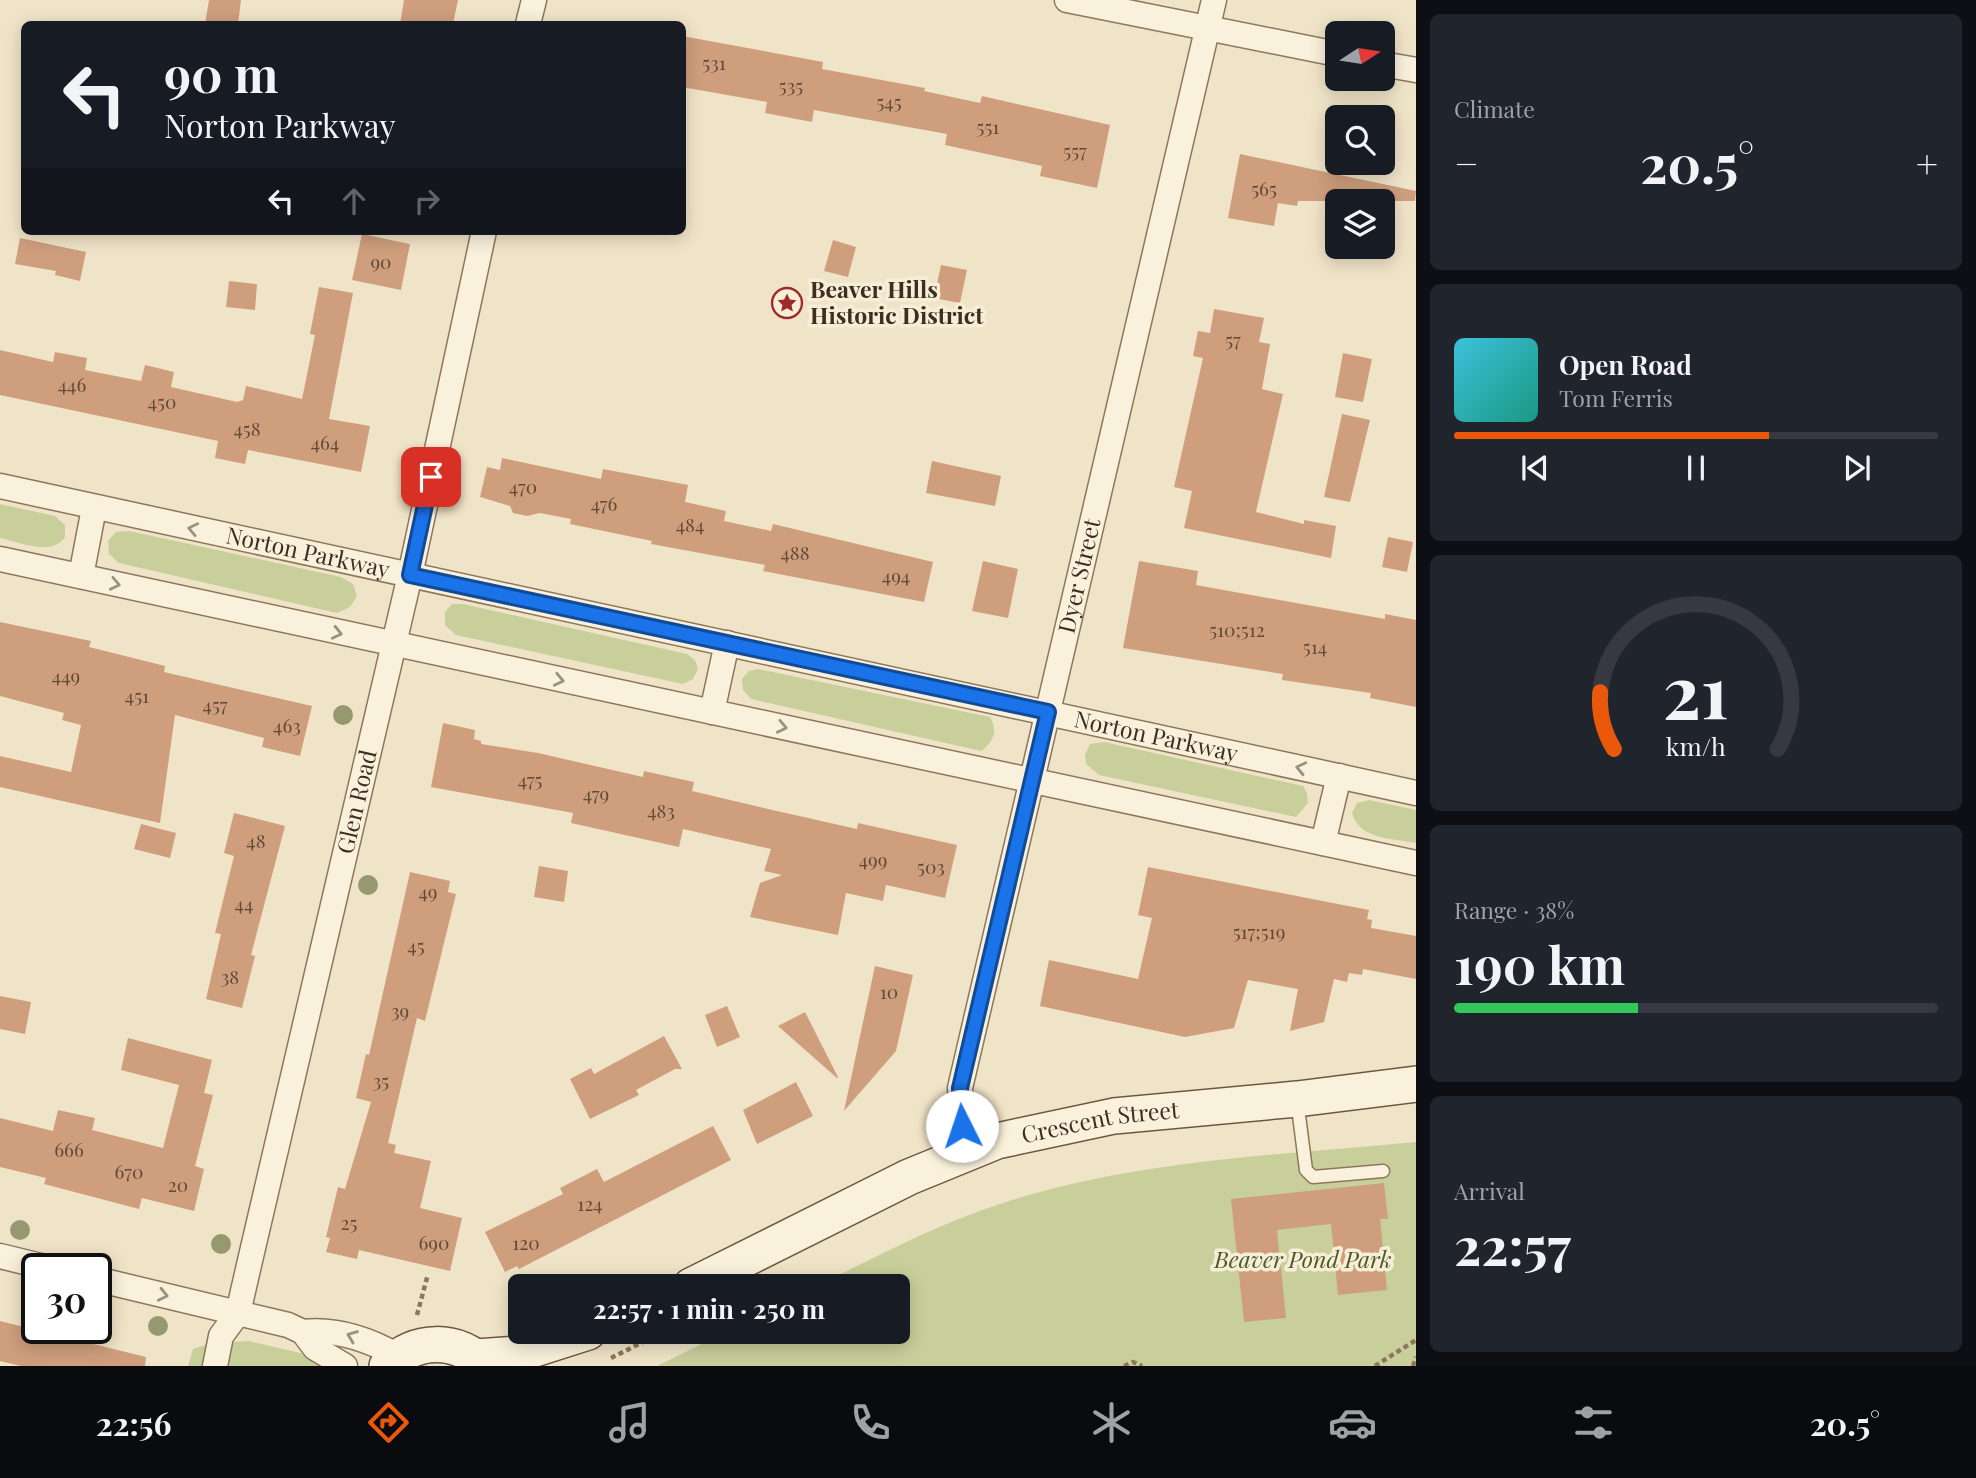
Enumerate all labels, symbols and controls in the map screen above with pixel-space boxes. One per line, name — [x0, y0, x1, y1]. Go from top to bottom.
north arrow — [1325, 21, 1395, 91]
map controls — [1325, 21, 1395, 259]
text: 90 m — [164, 40, 278, 105]
icon: left — [49, 49, 140, 140]
house number: 531 — [702, 49, 726, 75]
house number: 535 — [779, 72, 803, 98]
house number: 545 — [876, 88, 902, 114]
text: Climate — [1454, 93, 1535, 124]
text: Norton Parkway — [164, 103, 396, 146]
button: search — [1325, 105, 1395, 175]
house number: 551 — [977, 113, 999, 139]
text: 20.5° — [1640, 128, 1754, 197]
house number: 557 — [1063, 137, 1087, 163]
text: − — [1454, 137, 1479, 188]
text: + — [1916, 137, 1938, 188]
house number: 565 — [1251, 175, 1277, 201]
icon: left — [262, 182, 300, 220]
icon: ahead — [335, 182, 373, 220]
icon: right — [408, 182, 446, 220]
button: layers — [1325, 189, 1395, 259]
house number: 90 — [370, 248, 392, 274]
place label: Beaver Hills Historic District — [810, 273, 984, 330]
place icon: Beaver Hills Historic District — [770, 286, 804, 320]
house number: 57 — [1225, 326, 1241, 352]
text: Open Road — [1559, 347, 1692, 382]
house number: 446 — [58, 371, 86, 397]
text: Tom Ferris — [1559, 382, 1673, 413]
house number: 450 — [148, 388, 176, 414]
house number: 458 — [233, 415, 261, 441]
house number: 464 — [311, 429, 339, 455]
pin — [401, 447, 461, 507]
icon: previous — [1516, 449, 1554, 487]
icon: pause — [1677, 449, 1715, 487]
icon: next — [1838, 449, 1876, 487]
icon: arrive — [412, 458, 450, 496]
house number: 470 — [509, 473, 537, 499]
house number: 476 — [591, 490, 618, 516]
house number: 484 — [676, 511, 704, 537]
street label: Dyer Street — [1050, 514, 1107, 636]
street label: Norton Parkway — [223, 518, 393, 584]
one-way arrow — [187, 522, 199, 537]
house number: 488 — [780, 539, 810, 565]
house number: 494 — [882, 562, 910, 588]
one-way arrow — [109, 575, 121, 590]
house number: 510;512 — [1209, 616, 1265, 642]
one-way arrow — [331, 624, 343, 639]
house number: 514 — [1303, 633, 1327, 659]
text: 21 — [1663, 640, 1729, 737]
house number: 449 — [52, 662, 80, 688]
one-way arrow — [553, 671, 565, 686]
house number: 451 — [125, 682, 149, 708]
house number: 457 — [203, 691, 228, 717]
street label: Norton Parkway — [1072, 702, 1242, 768]
house number: 463 — [273, 712, 301, 738]
one-way arrow — [776, 719, 788, 734]
text: km/h — [1666, 729, 1726, 762]
street label: Glen Road — [328, 746, 383, 857]
one-way arrow — [1295, 762, 1307, 776]
house number: 475 — [518, 766, 542, 792]
house number: 479 — [583, 780, 609, 806]
house number: 483 — [647, 797, 675, 823]
house number: 48 — [246, 827, 266, 853]
house number: 499 — [859, 846, 887, 872]
house number: 503 — [917, 853, 945, 879]
house number: 49 — [418, 878, 438, 904]
house number: 44 — [235, 890, 253, 916]
text: Range · 38% — [1454, 894, 1574, 925]
house number: 517;519 — [1233, 918, 1285, 944]
text: 190 km — [1454, 929, 1625, 998]
house number: 45 — [407, 932, 425, 958]
house number: 38 — [221, 963, 239, 989]
house number: 10 — [880, 978, 898, 1004]
house number: 39 — [391, 997, 409, 1023]
house number: 35 — [373, 1067, 389, 1093]
position arrow — [925, 1089, 999, 1163]
street label: Crescent Street — [1018, 1093, 1181, 1149]
house number: 666 — [54, 1136, 84, 1162]
house number: 670 — [115, 1158, 143, 1184]
house number: 20 — [168, 1171, 188, 1197]
text: Arrival — [1454, 1175, 1525, 1206]
house number: 124 — [577, 1190, 603, 1216]
house number: 25 — [341, 1209, 358, 1235]
text: 22:57 — [1454, 1210, 1571, 1279]
house number: 690 — [419, 1229, 449, 1255]
house number: 120 — [512, 1229, 540, 1255]
park label: Beaver Pond Park — [1213, 1243, 1392, 1274]
speed limit sign: 30 — [21, 1253, 112, 1344]
one-way arrow — [157, 1287, 169, 1301]
text: 22:57 · 1 min · 250 m — [593, 1291, 825, 1326]
one-way arrow — [346, 1330, 358, 1344]
icon: directions — [364, 1398, 413, 1447]
icon: music — [605, 1398, 654, 1447]
icon: phone — [846, 1398, 895, 1447]
icon: climate — [1087, 1398, 1136, 1447]
icon: car — [1328, 1398, 1377, 1447]
icon: filters — [1569, 1398, 1618, 1447]
text: 22:56 — [96, 1401, 171, 1444]
text: 20.5° — [1810, 1401, 1880, 1444]

